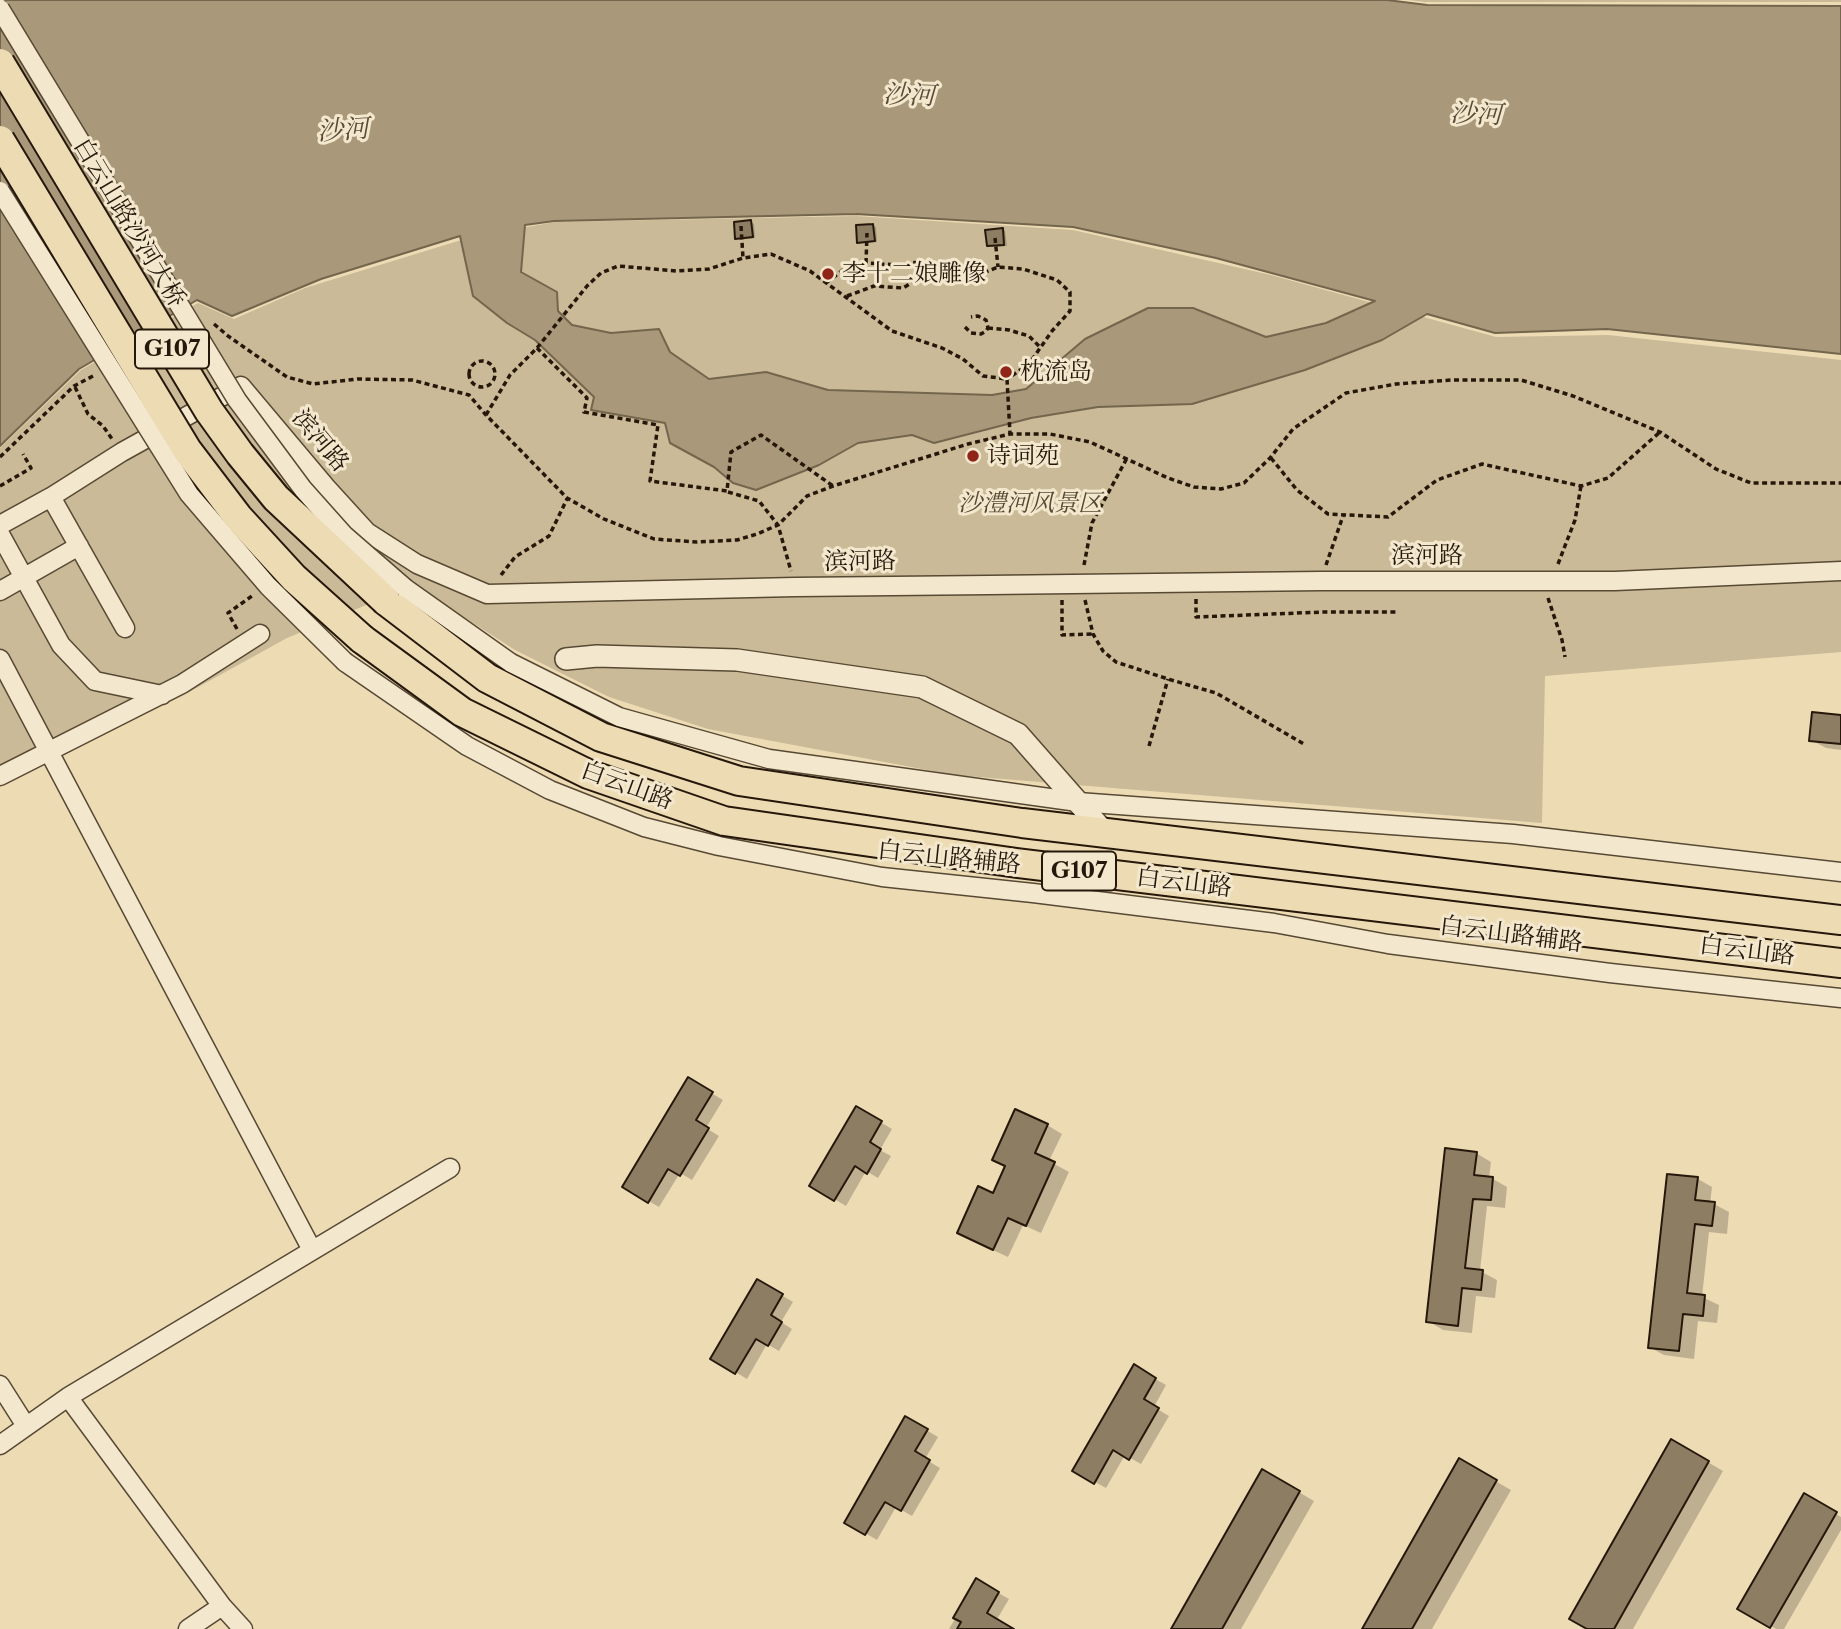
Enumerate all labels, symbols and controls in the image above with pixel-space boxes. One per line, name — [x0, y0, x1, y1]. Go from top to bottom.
water label: 沙河 — [882, 80, 936, 112]
water label: 沙河 — [1449, 99, 1503, 131]
water label: 沙河 — [316, 114, 370, 148]
street label: 白云山路沙河大桥 — [67, 133, 191, 313]
place label: 李十二娘雕像 — [842, 260, 986, 288]
marker: 李十二娘雕像 — [820, 266, 836, 282]
road number: G107 — [135, 330, 209, 368]
place label: 枕流岛 — [1020, 358, 1092, 386]
marker: 枕流岛 — [998, 364, 1014, 380]
street label: 滨河路 — [286, 404, 354, 478]
place label: 诗词苑 — [987, 442, 1059, 470]
marker: 诗词苑 — [965, 448, 981, 464]
park label: 沙澧河风景区 — [958, 490, 1102, 518]
street label: 滨河路 — [1391, 542, 1463, 570]
street label: 滨河路 — [824, 547, 896, 577]
street label: 白云山路 — [577, 756, 677, 816]
street label: 白云山路辅路 — [876, 836, 1022, 880]
road number: G107 — [1042, 852, 1116, 890]
street label: 白云山路 — [1135, 863, 1233, 903]
street label: 白云山路辅路 — [1438, 912, 1584, 958]
street label: 白云山路 — [1698, 931, 1796, 971]

